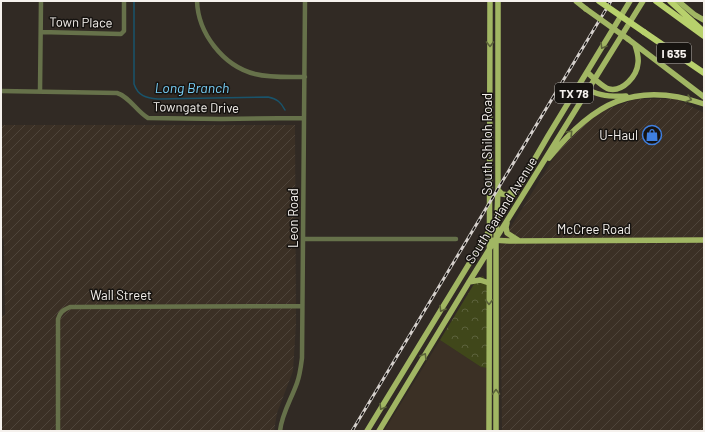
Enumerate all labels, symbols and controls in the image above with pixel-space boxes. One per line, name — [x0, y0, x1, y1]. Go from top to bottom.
street label: Town Place — [49, 13, 113, 31]
one-way arrow — [486, 41, 494, 47]
one-way arrow — [600, 42, 607, 49]
road number: I 635 — [657, 43, 691, 63]
water label: Long Branch — [155, 79, 229, 96]
road number: TX 78 — [555, 83, 593, 103]
street label: South Shiloh Road — [479, 93, 495, 195]
one-way arrow — [685, 94, 692, 103]
street label: Towngate Drive — [153, 98, 239, 116]
shop icon: U-Haul — [641, 124, 663, 146]
place label: U-Haul — [599, 127, 638, 143]
one-way arrow — [565, 130, 573, 138]
street label: South Garland Avenue — [462, 154, 540, 266]
street label: Leon Road — [285, 188, 301, 248]
street label: McCree Road — [557, 221, 631, 237]
street label: Wall Street — [90, 287, 152, 303]
one-way arrow — [485, 299, 493, 305]
one-way arrow — [439, 305, 447, 312]
one-way arrow — [419, 353, 427, 360]
one-way arrow — [492, 389, 500, 395]
one-way arrow — [379, 403, 386, 410]

